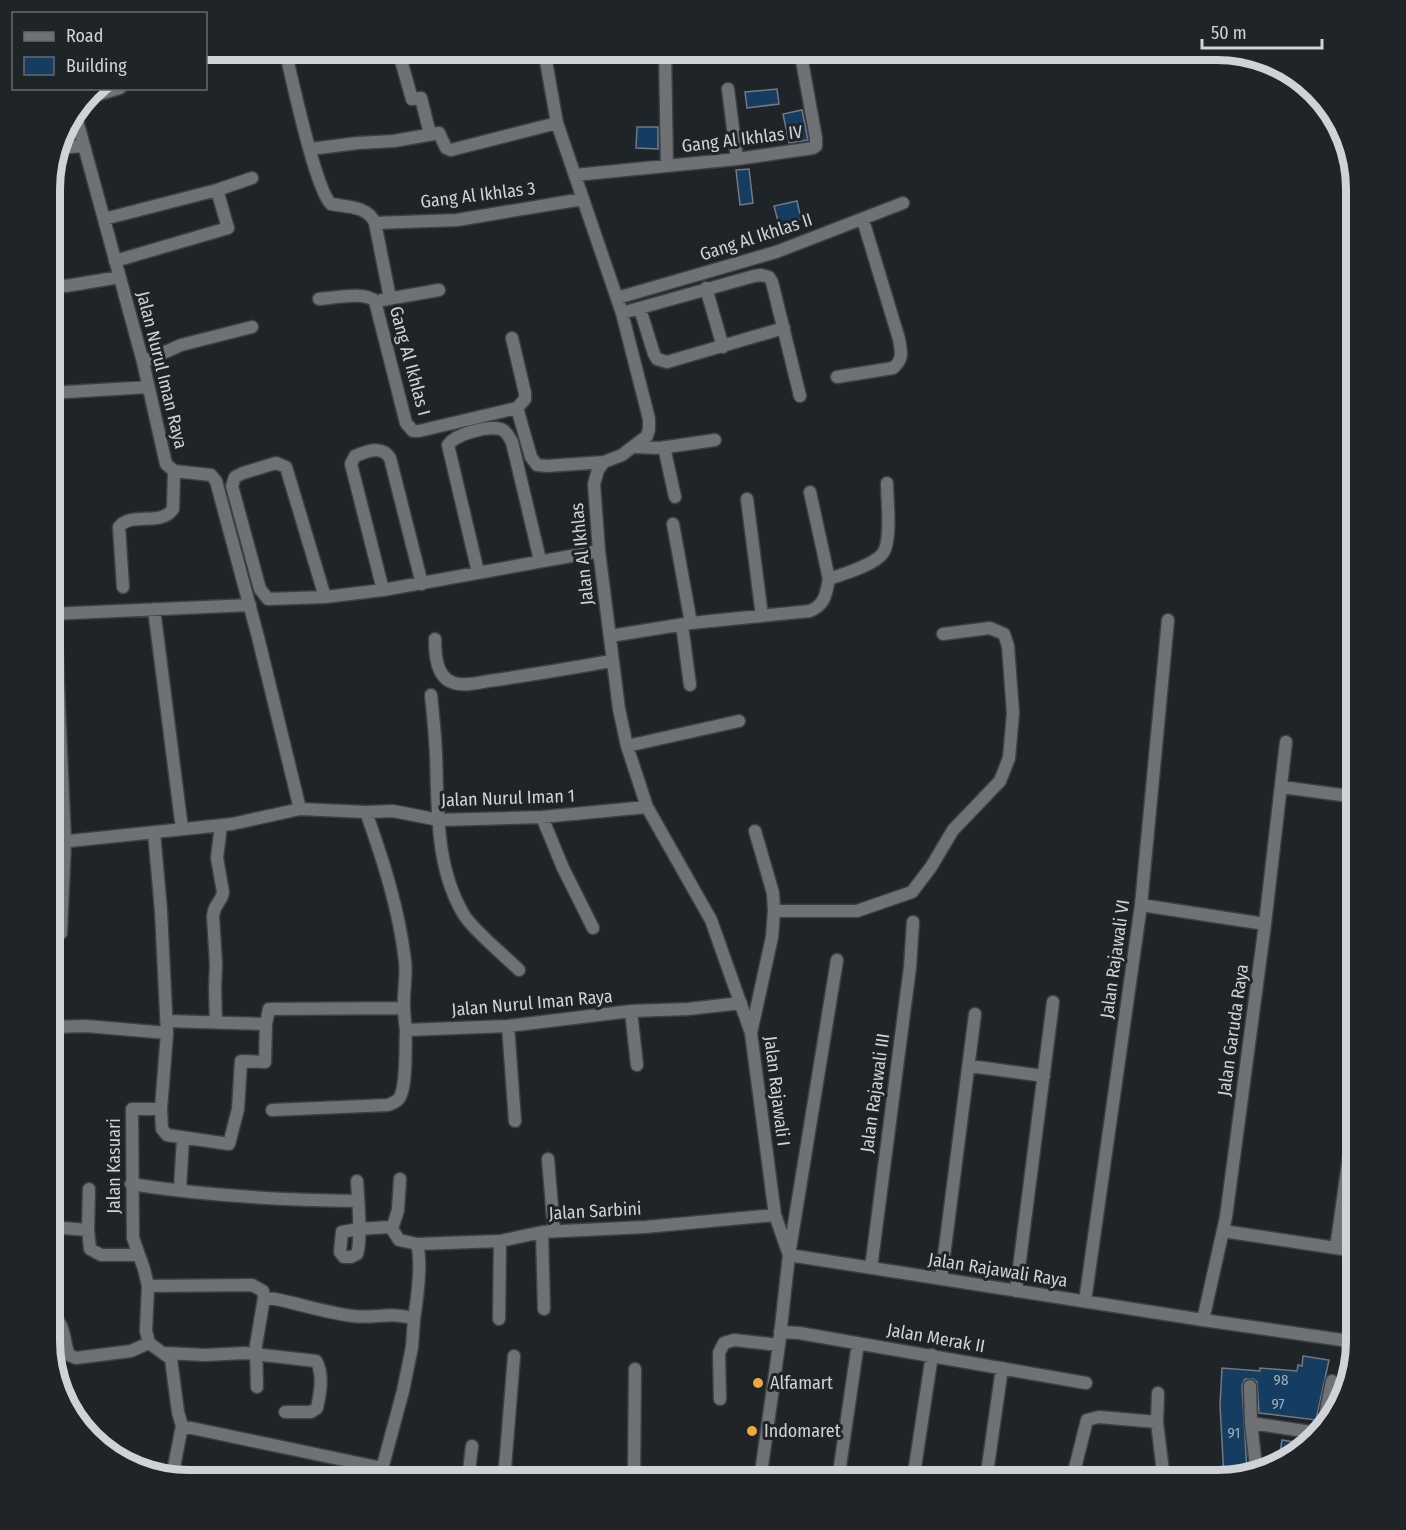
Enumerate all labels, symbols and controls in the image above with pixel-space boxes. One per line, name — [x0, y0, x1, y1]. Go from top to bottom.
legend — [12, 12, 207, 90]
scale bar — [1202, 12, 1322, 50]
text: 50 m — [1211, 22, 1247, 44]
text: Road — [66, 25, 103, 47]
text: Building — [66, 55, 127, 77]
street label: Gang Al Ikhlas IV — [680, 121, 804, 157]
street label: Gang Al Ikhlas 3 — [419, 177, 537, 213]
street label: Gang Al Ikhlas II — [697, 208, 815, 266]
street label: Jalan Nurul Iman Raya — [132, 289, 192, 451]
street label: Gang Al Ikhlas I — [385, 304, 435, 418]
street label: Jalan Al Ikhlas — [566, 501, 598, 606]
street label: Jalan Nurul Iman 1 — [441, 785, 575, 811]
street label: Jalan Rajawali VI — [1096, 898, 1134, 1020]
street label: Jalan Garuda Raya — [1213, 962, 1253, 1097]
street label: Jalan Nurul Iman Raya — [451, 985, 614, 1021]
street label: Jalan Rajawali III — [856, 1032, 894, 1154]
street label: Jalan Rajawali I — [759, 1035, 795, 1147]
street label: Jalan Kasuari — [103, 1118, 125, 1214]
street label: Jalan Sarbini — [548, 1198, 642, 1224]
street label: Jalan Rajawali Raya — [927, 1248, 1069, 1292]
street label: Jalan Merak II — [885, 1319, 987, 1357]
house number: 98 — [1274, 1371, 1288, 1389]
place label: Alfamart — [770, 1372, 833, 1394]
marker: Alfamart — [751, 1376, 765, 1390]
house number: 97 — [1271, 1395, 1285, 1413]
place label: Indomaret — [764, 1420, 841, 1442]
marker: Indomaret — [745, 1424, 759, 1438]
house number: 91 — [1228, 1424, 1240, 1442]

